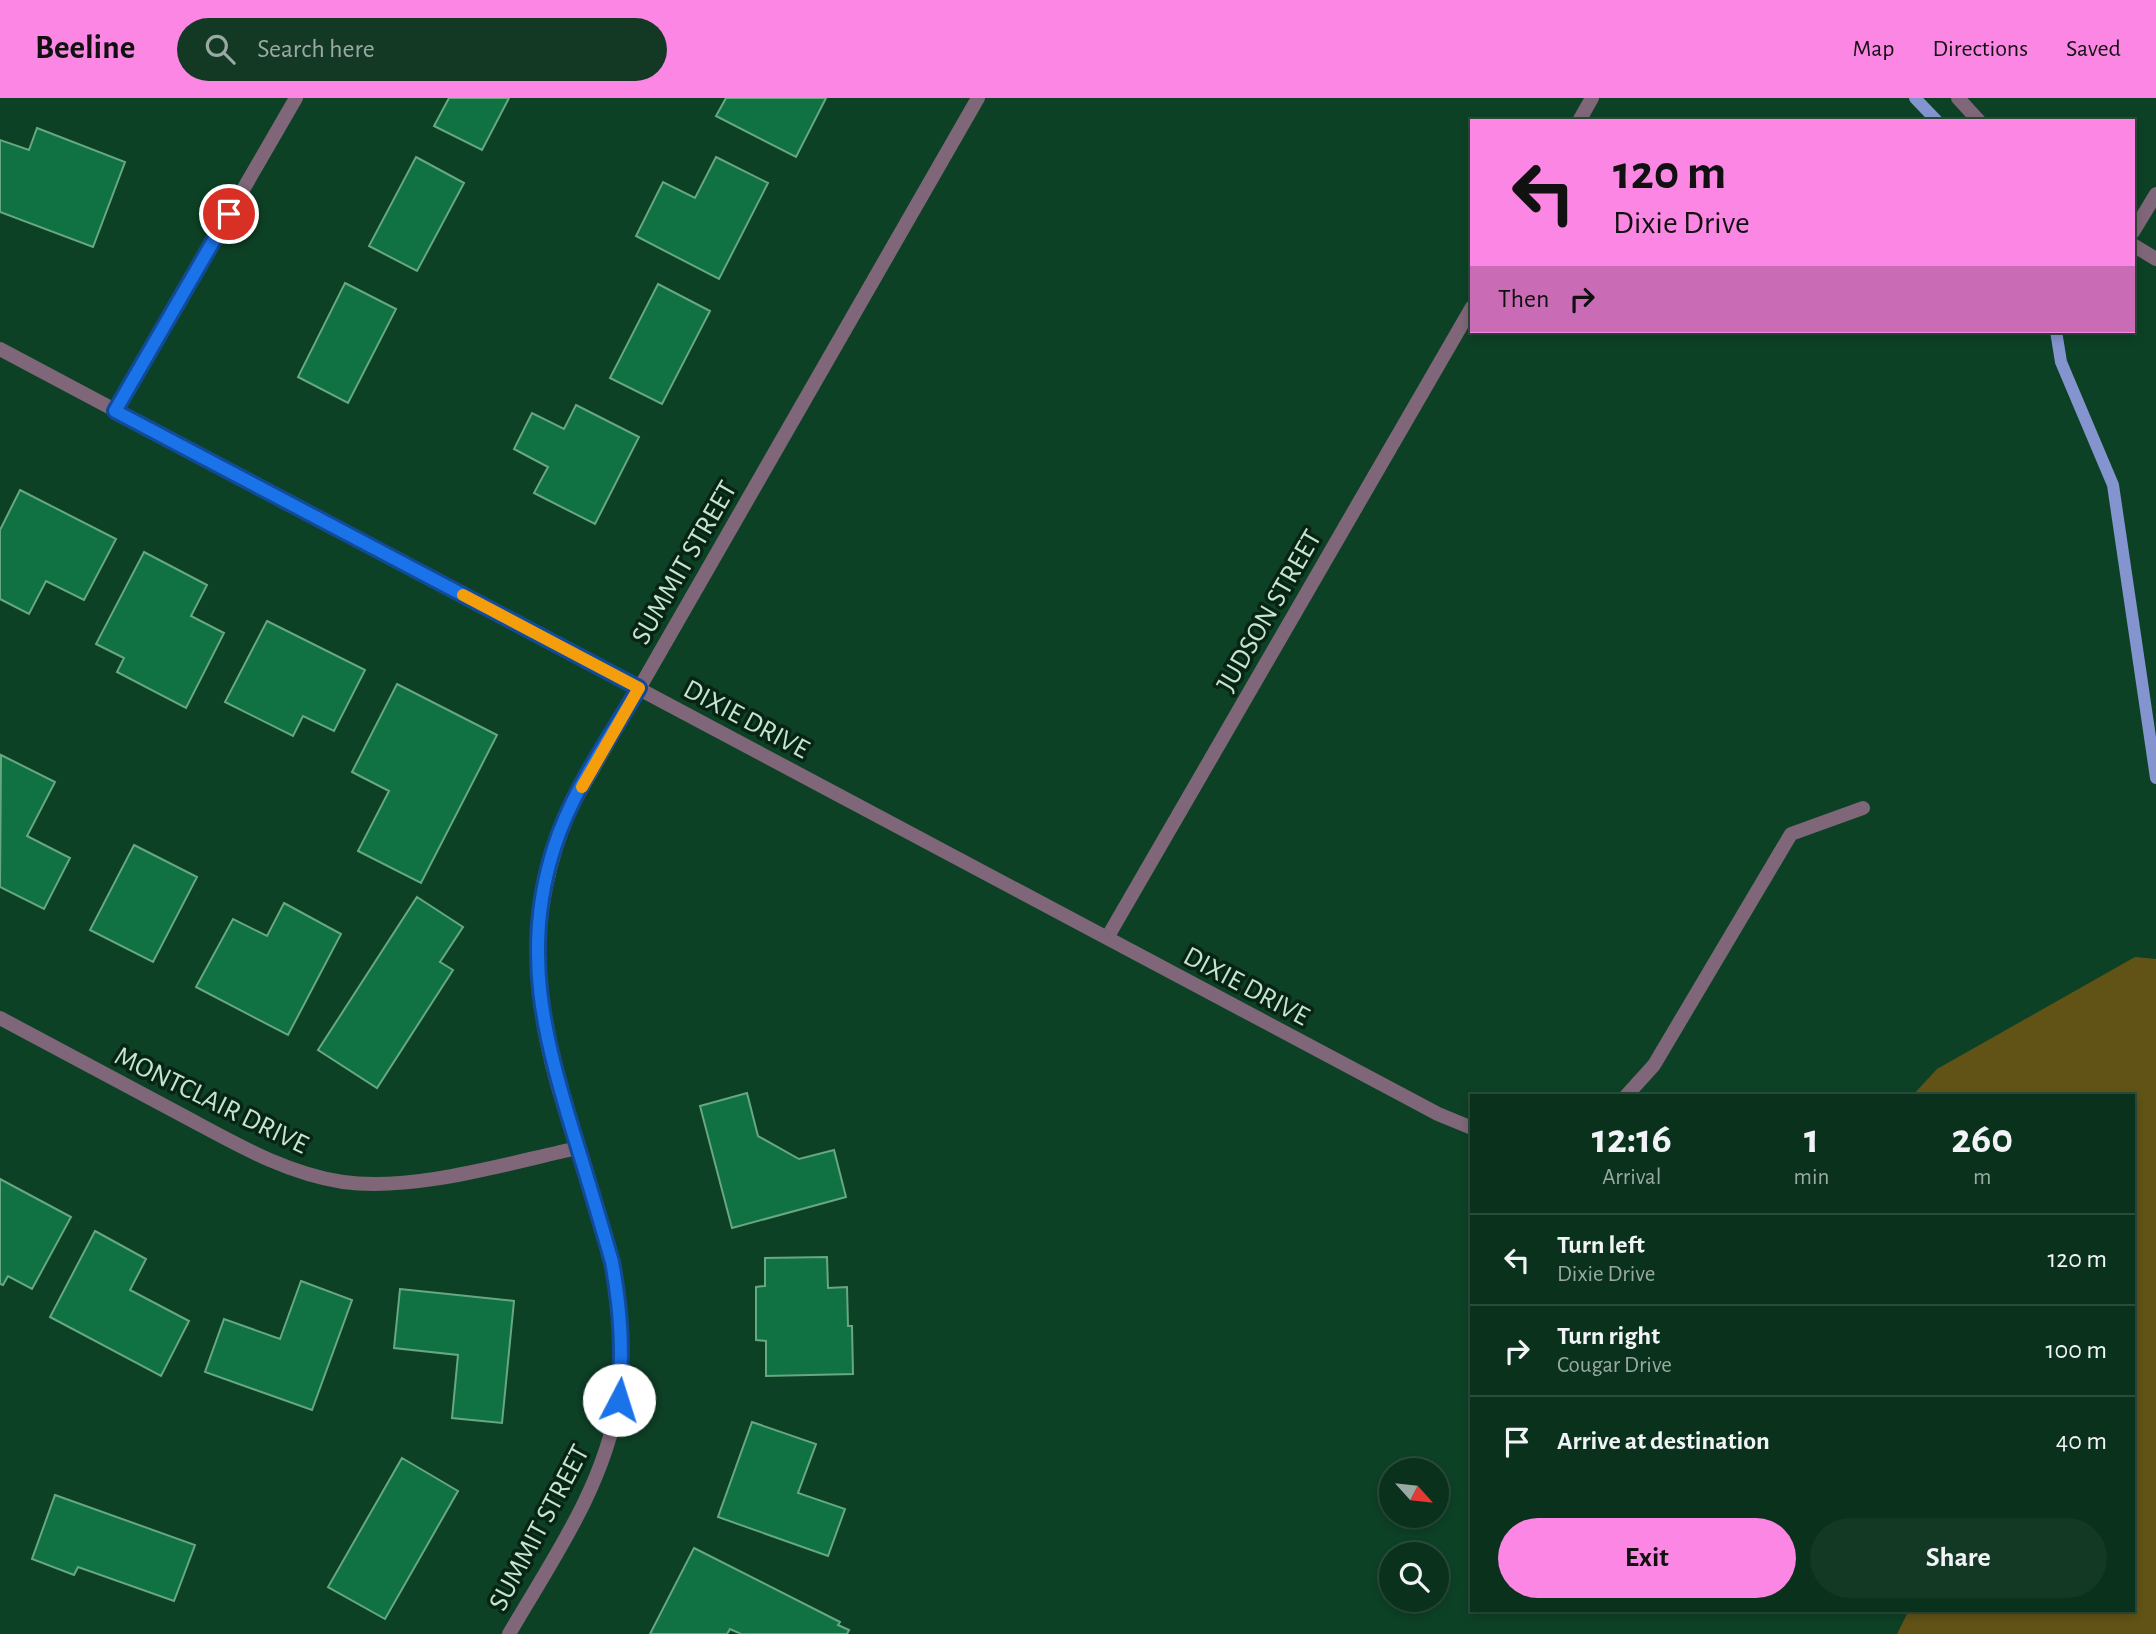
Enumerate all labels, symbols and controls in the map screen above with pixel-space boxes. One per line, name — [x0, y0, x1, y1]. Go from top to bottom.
search box — [177, 18, 667, 81]
icon: search — [201, 30, 239, 68]
text: Beeline — [35, 32, 135, 65]
text: Search here — [257, 36, 375, 62]
text: Map — [1852, 37, 1894, 61]
text: Directions — [1932, 37, 2028, 61]
text: Saved — [2066, 37, 2121, 61]
icon: left — [1498, 147, 1589, 238]
text: 120 m — [1613, 149, 1726, 198]
pin — [199, 184, 259, 244]
icon: arrive — [210, 195, 248, 233]
text: Dixie Drive — [1613, 207, 1750, 239]
icon: right — [1563, 280, 1601, 318]
text: Then — [1498, 286, 1549, 312]
street label: SUMMIT STREET — [627, 476, 743, 649]
street label: JUDSON STREET — [1212, 525, 1327, 697]
street label: DIXIE DRIVE — [679, 675, 813, 764]
street label: DIXIE DRIVE — [1179, 942, 1313, 1031]
street label: MONTCLAIR DRIVE — [110, 1042, 312, 1160]
text: 12:16 — [1592, 1118, 1672, 1160]
text: 1 — [1804, 1118, 1819, 1160]
text: 260 — [1951, 1118, 2013, 1160]
text: Arrival — [1602, 1166, 1661, 1189]
text: min — [1794, 1166, 1829, 1189]
text: m — [1973, 1166, 1991, 1189]
text: Turn left — [1557, 1232, 1645, 1258]
icon: left — [1498, 1241, 1536, 1279]
text: 120 m — [2047, 1246, 2107, 1272]
text: Dixie Drive — [1557, 1263, 1655, 1286]
text: Turn right — [1557, 1323, 1660, 1349]
icon: right — [1498, 1332, 1536, 1370]
text: 100 m — [2046, 1337, 2107, 1363]
text: Cougar Drive — [1557, 1354, 1672, 1377]
position arrow — [582, 1363, 656, 1437]
icon: arrive — [1498, 1423, 1536, 1461]
text: Arrive at destination — [1557, 1428, 1770, 1454]
text: 40 m — [2056, 1428, 2107, 1454]
street label: SUMMIT STREET — [484, 1440, 595, 1615]
north arrow — [1379, 1458, 1449, 1528]
map controls — [1379, 1458, 1449, 1612]
button: Exit — [1498, 1518, 1796, 1598]
button: Share — [1810, 1518, 2107, 1598]
button: search — [1379, 1542, 1449, 1612]

